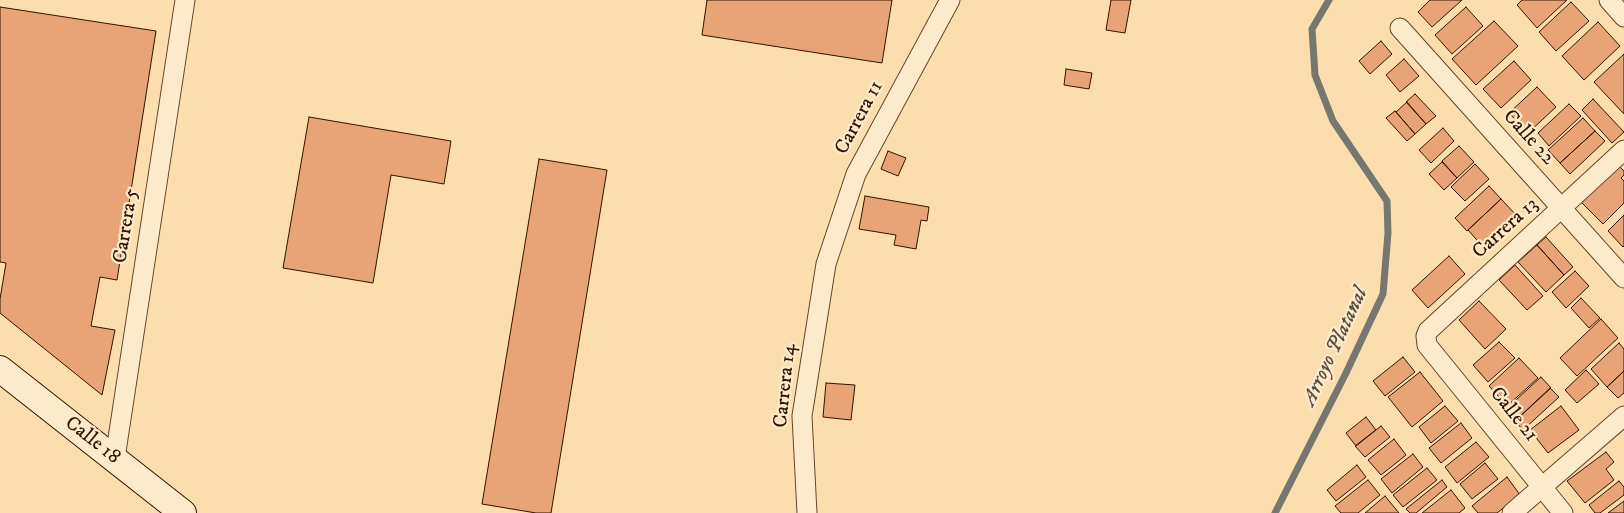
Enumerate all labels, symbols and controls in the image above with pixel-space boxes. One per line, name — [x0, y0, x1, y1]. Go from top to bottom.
street label: Carrera 11 — [831, 77, 889, 159]
street label: Calle 22 — [1497, 105, 1559, 171]
street label: Carrera 5 — [109, 187, 145, 265]
street label: Carrera 13 — [1468, 193, 1544, 265]
water label: Arroyo Platanal — [1298, 284, 1374, 410]
street label: Carrera 14 — [770, 343, 802, 429]
street label: Calle 21 — [1484, 383, 1542, 447]
street label: Calle 18 — [60, 412, 124, 470]

